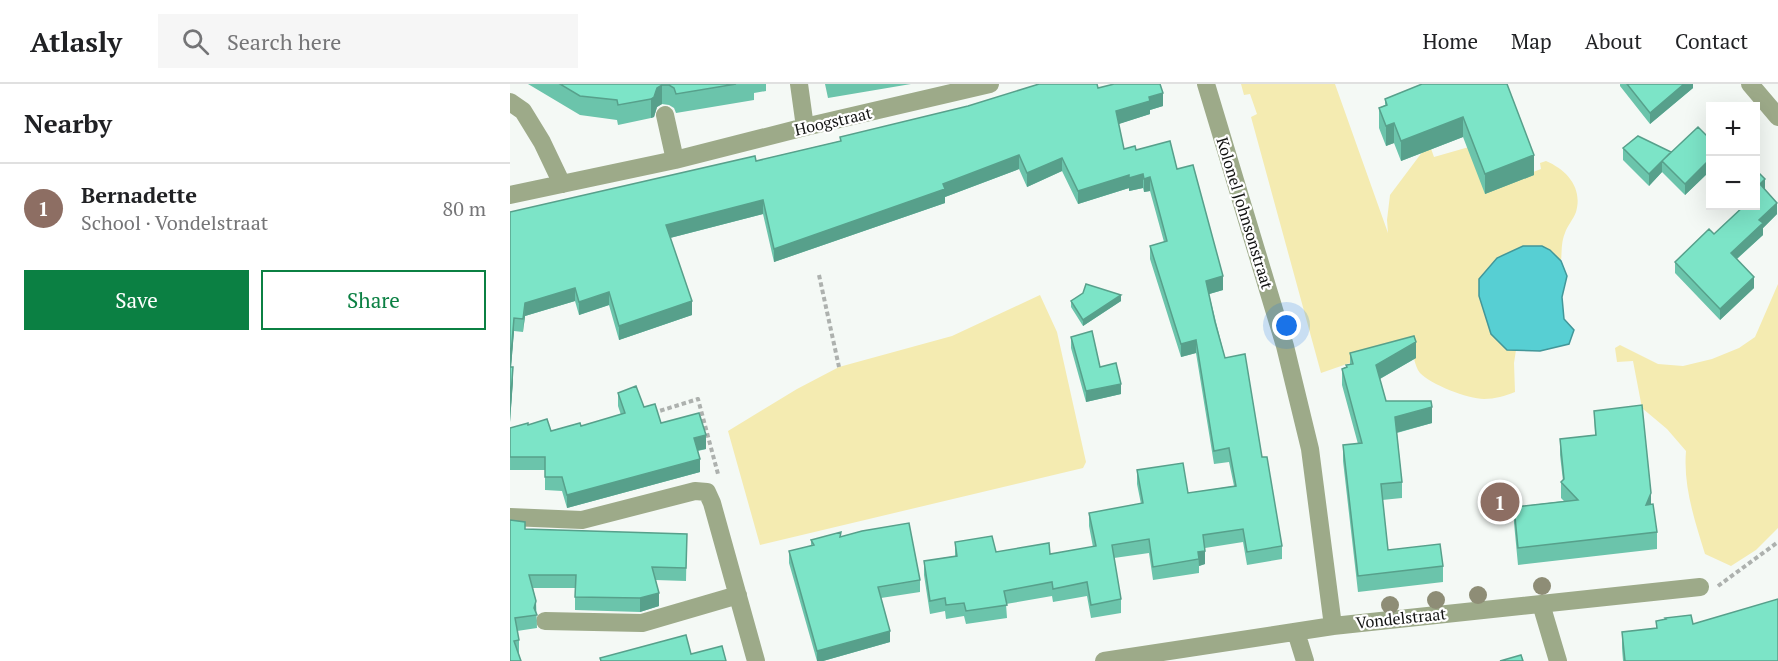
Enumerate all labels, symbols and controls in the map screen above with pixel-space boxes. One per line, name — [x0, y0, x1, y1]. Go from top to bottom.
search box — [158, 14, 578, 68]
text: Atlasly — [30, 23, 122, 60]
icon: search — [179, 25, 212, 58]
text: Search here — [227, 27, 341, 56]
text: Home — [1422, 27, 1478, 55]
text: Map — [1511, 27, 1552, 55]
text: About — [1585, 27, 1642, 55]
text: Contact — [1675, 27, 1748, 55]
street label: Hoogstraat — [792, 101, 874, 141]
map controls — [1706, 102, 1760, 210]
button: + — [1706, 102, 1760, 156]
text: Nearby — [24, 106, 112, 140]
street label: Kolonel Johnsonstraat — [1211, 134, 1279, 292]
button: − — [1706, 156, 1760, 210]
text: Bernadette — [81, 180, 197, 209]
text: 1 — [38, 195, 49, 222]
text: 80 m — [443, 195, 486, 222]
text: School · Vondelstraat — [81, 209, 268, 236]
button: Save — [24, 270, 249, 330]
button: Share — [261, 270, 486, 330]
your location — [1272, 311, 1301, 340]
pin: 1 — [1480, 480, 1520, 524]
street label: Vondelstraat — [1355, 602, 1447, 634]

